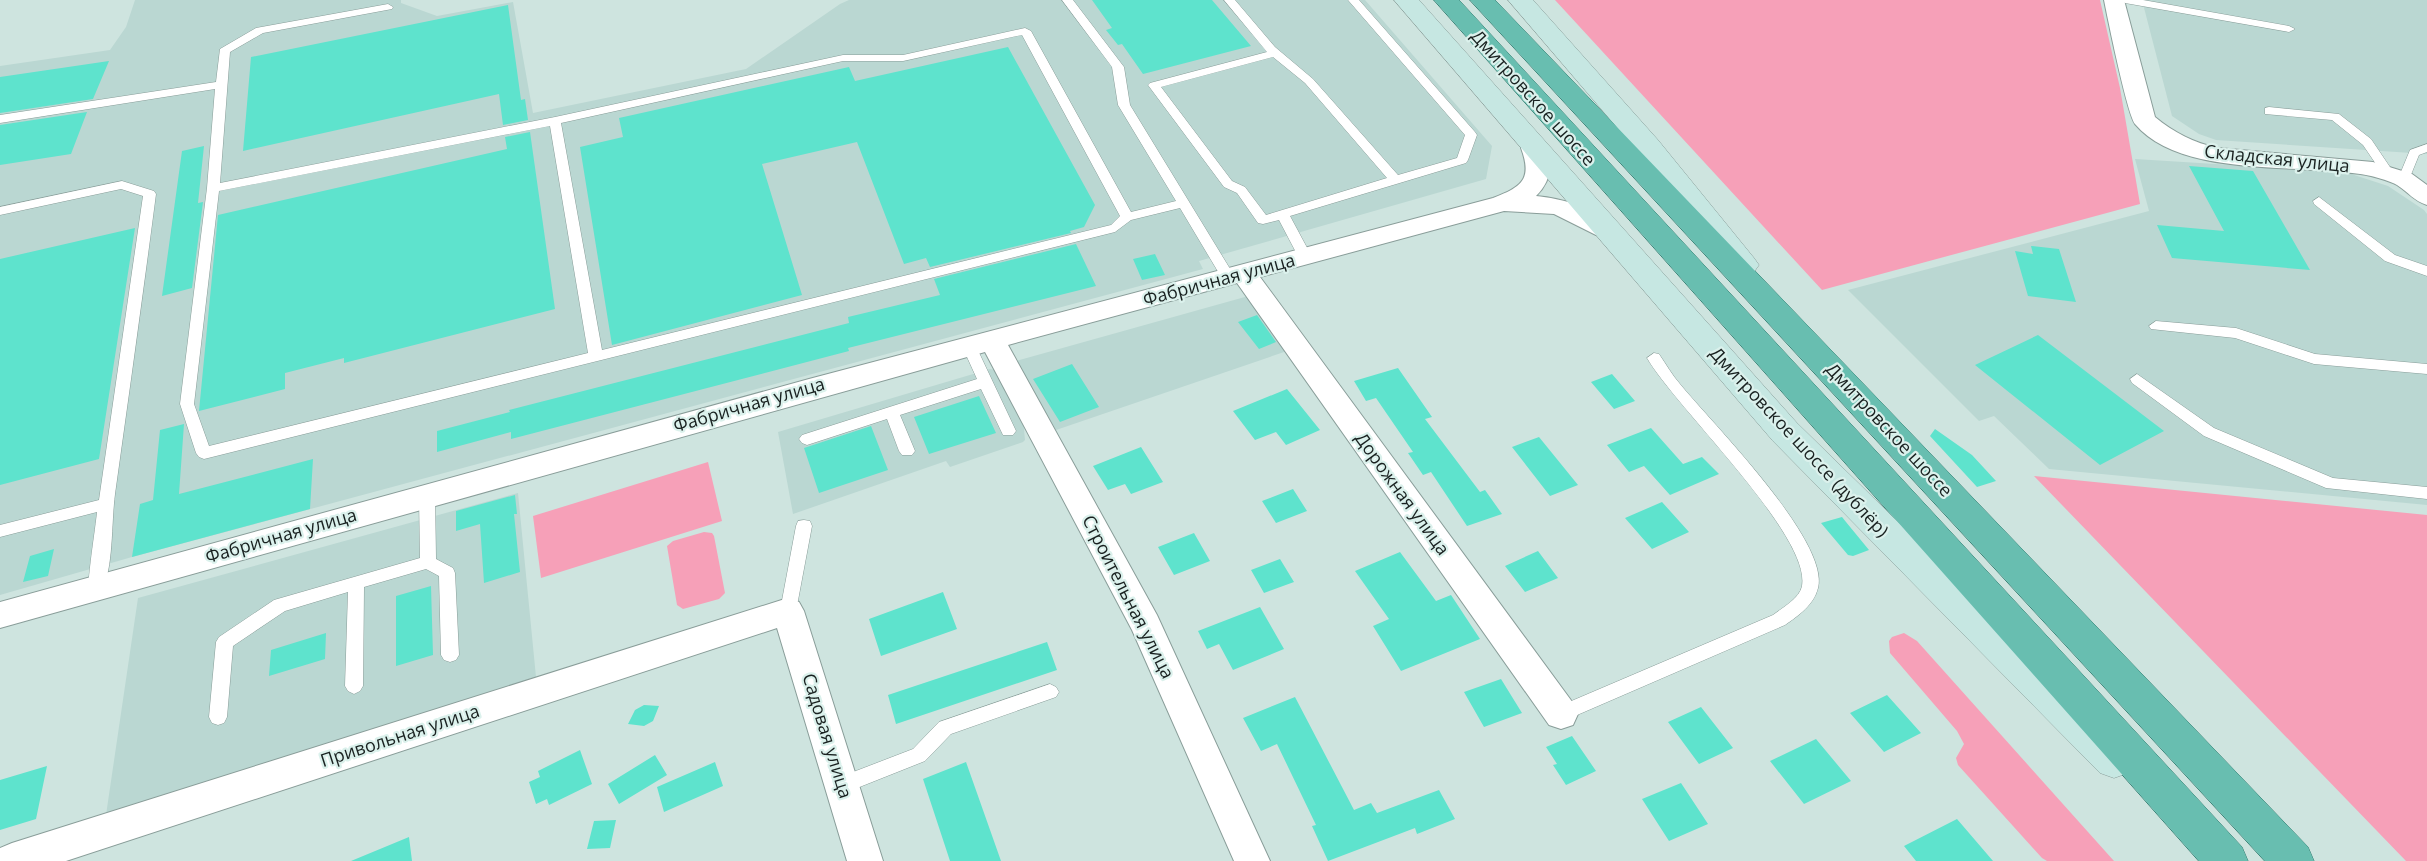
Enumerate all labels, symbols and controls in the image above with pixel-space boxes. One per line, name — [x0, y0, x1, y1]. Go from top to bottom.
street label: Дмитровское шоссе — [1466, 24, 1601, 171]
street label: Складская улица — [2203, 138, 2351, 178]
street label: Фабричная улица — [1140, 247, 1297, 311]
street label: Дмитровское шоссе (дублёр) — [1705, 341, 1894, 542]
street label: Дмитровское шоссе — [1821, 357, 1958, 502]
street label: Фабричная улица — [670, 371, 827, 437]
street label: Дорожная улица — [1350, 427, 1456, 560]
street label: Фабричная улица — [202, 502, 359, 568]
street label: Строительная улица — [1077, 511, 1181, 682]
street label: Садовая улица — [798, 670, 858, 801]
street label: Привольная улица — [317, 698, 482, 772]

